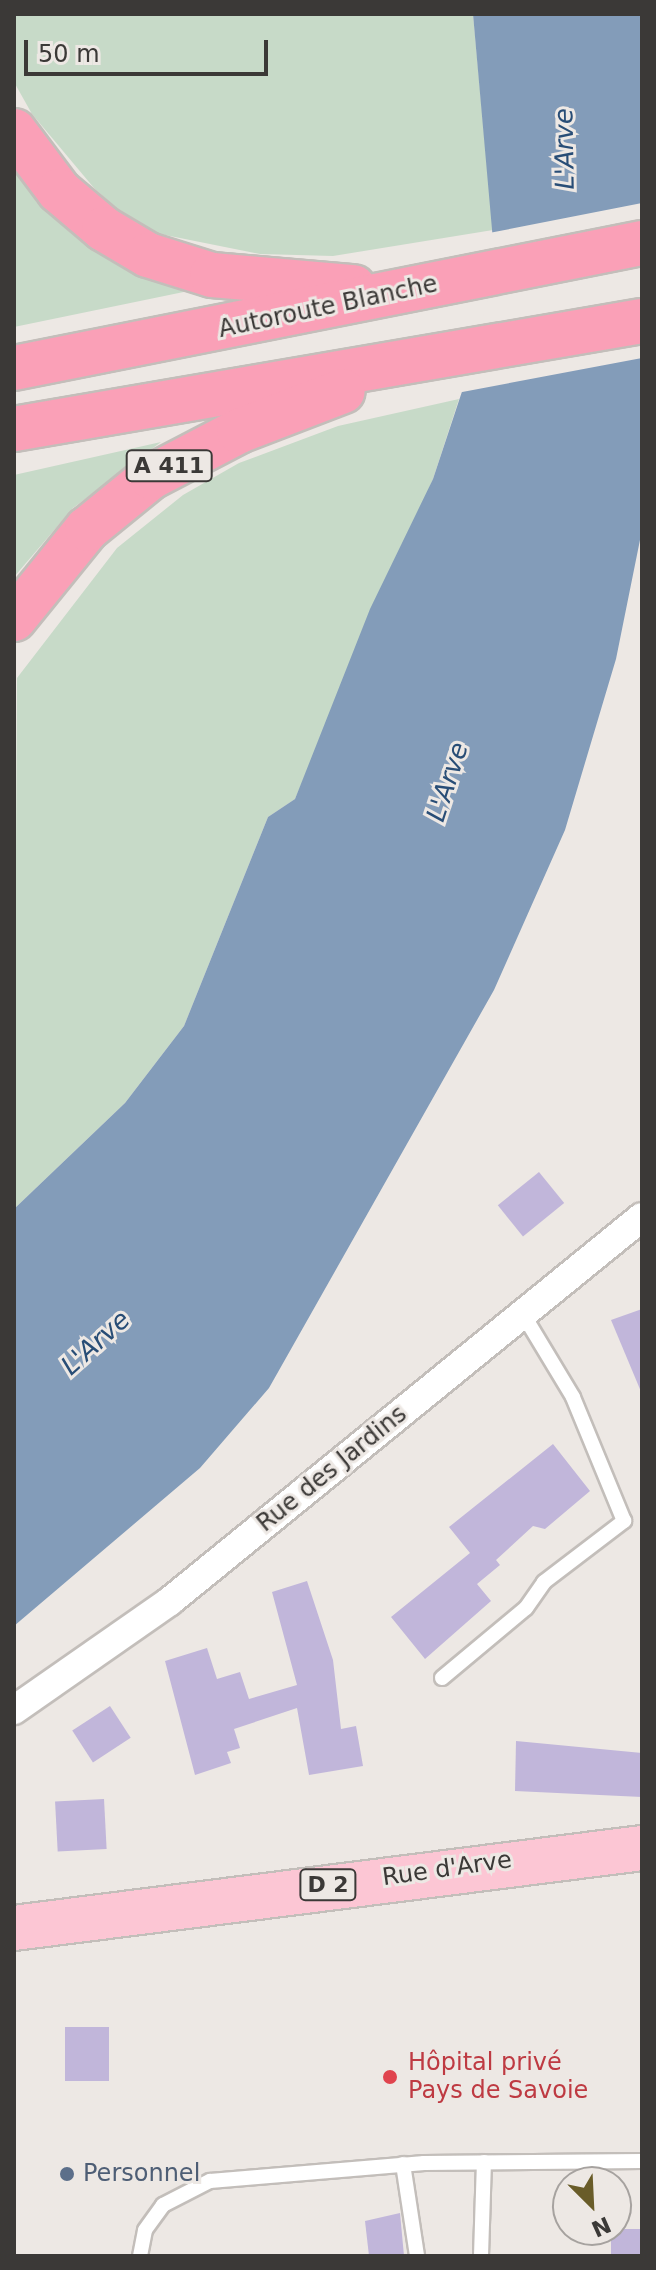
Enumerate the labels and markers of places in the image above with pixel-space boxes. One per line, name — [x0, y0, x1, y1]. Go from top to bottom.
place label: Hôpital privé Pays de Savoie — [408, 2049, 588, 2105]
marker: Hôpital privé Pays de Savoie — [379, 2066, 401, 2088]
place label: Personnel — [83, 2160, 200, 2188]
marker: Personnel — [58, 2165, 76, 2183]

